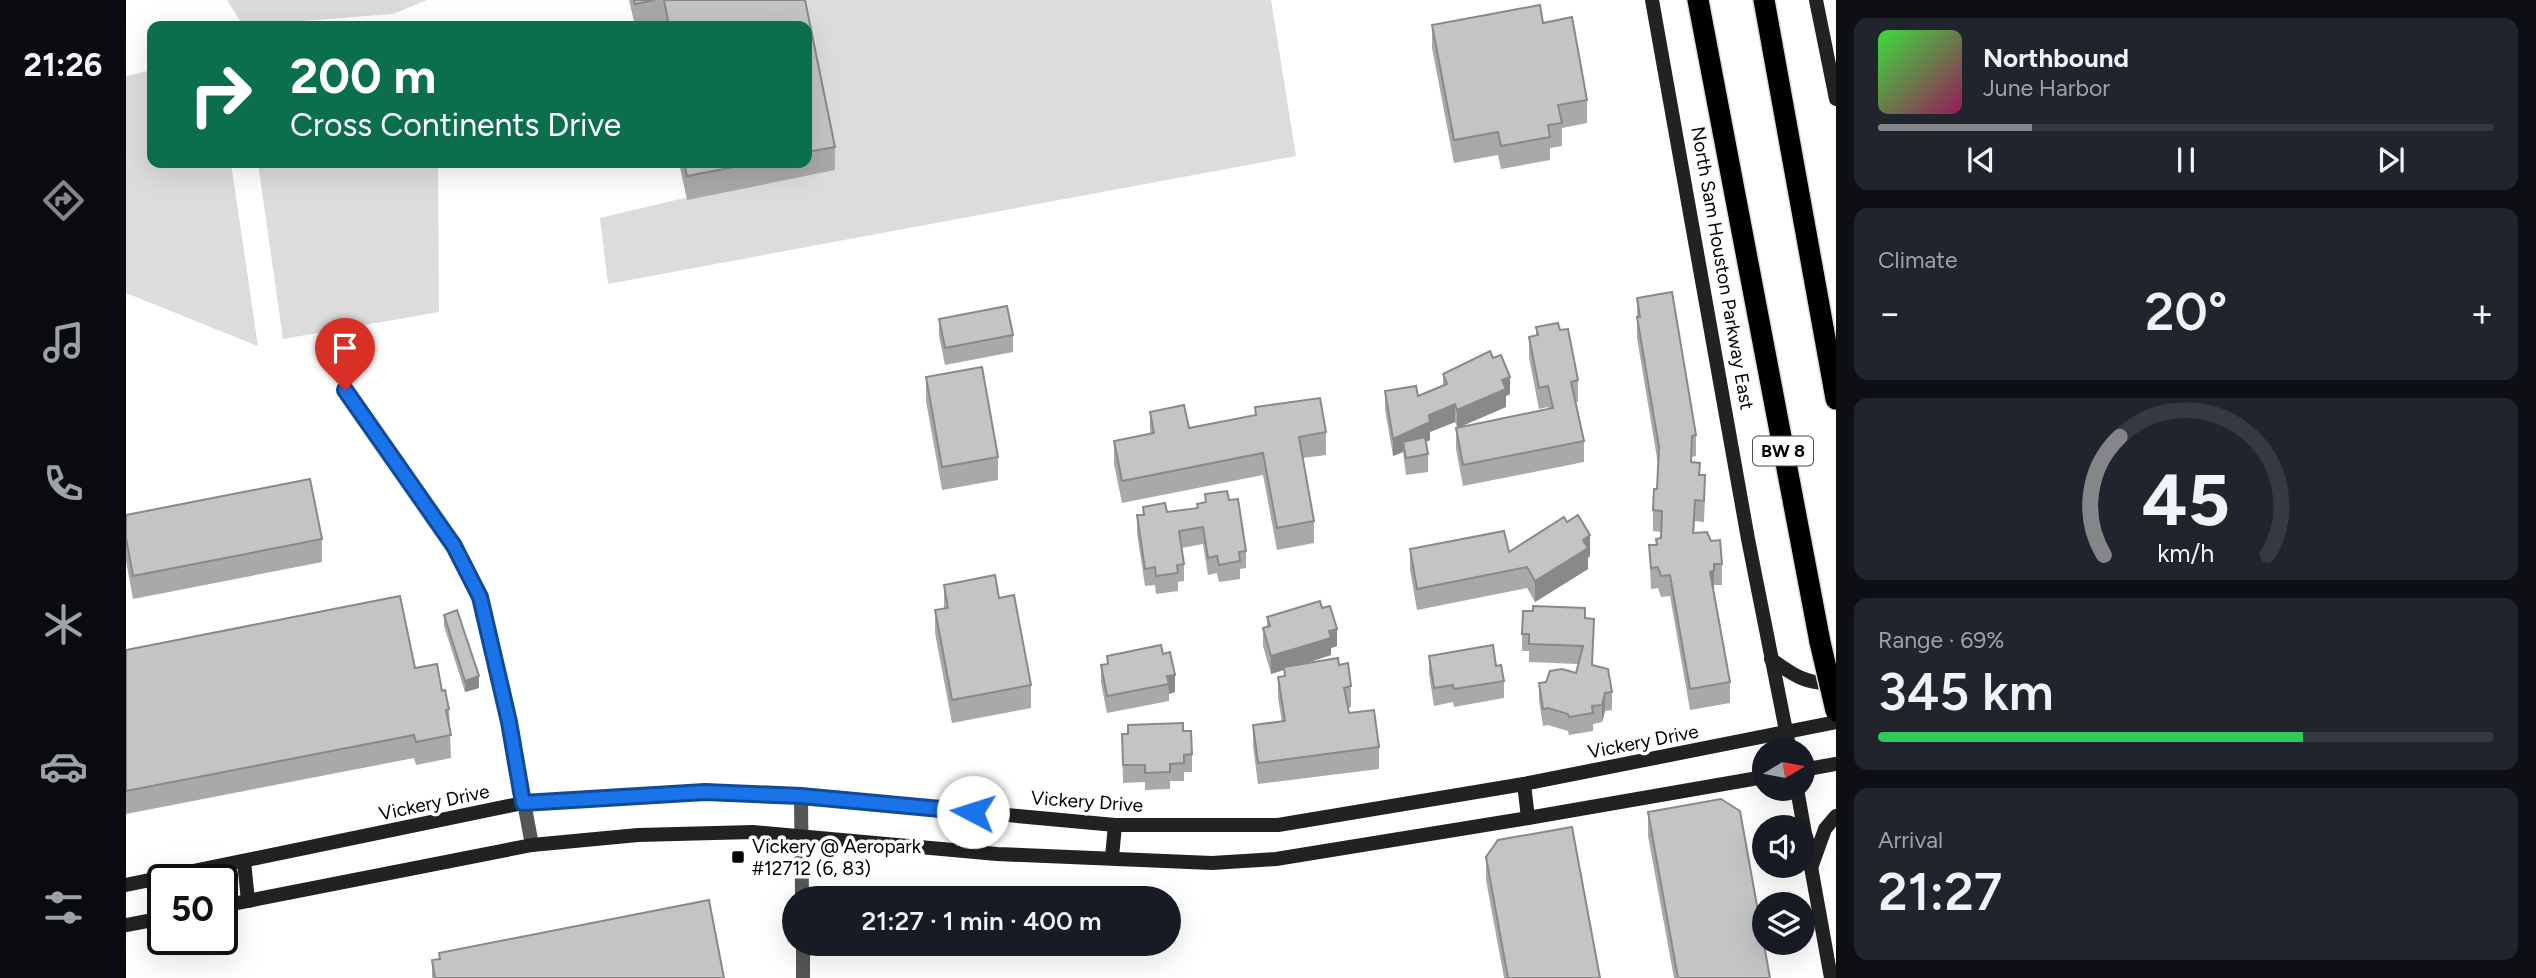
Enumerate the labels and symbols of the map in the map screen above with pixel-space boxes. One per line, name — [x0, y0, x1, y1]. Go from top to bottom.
street label: North Sam Houston Parkway East — [1686, 125, 1759, 411]
pin — [315, 318, 375, 390]
road number: BW 8 — [1753, 436, 1813, 466]
street label: Vickery Drive — [1586, 719, 1700, 763]
north arrow — [1752, 738, 1815, 802]
position arrow — [936, 775, 1010, 849]
street label: Vickery Drive — [377, 780, 491, 825]
street label: Vickery Drive — [1030, 786, 1144, 817]
place label: Vickery @ Aeropark #12712 (6, 83) — [752, 835, 922, 880]
marker: Vickery @ Aeropark #12712 (6, 83) — [730, 849, 746, 865]
speed limit sign: 50 — [147, 864, 238, 955]

